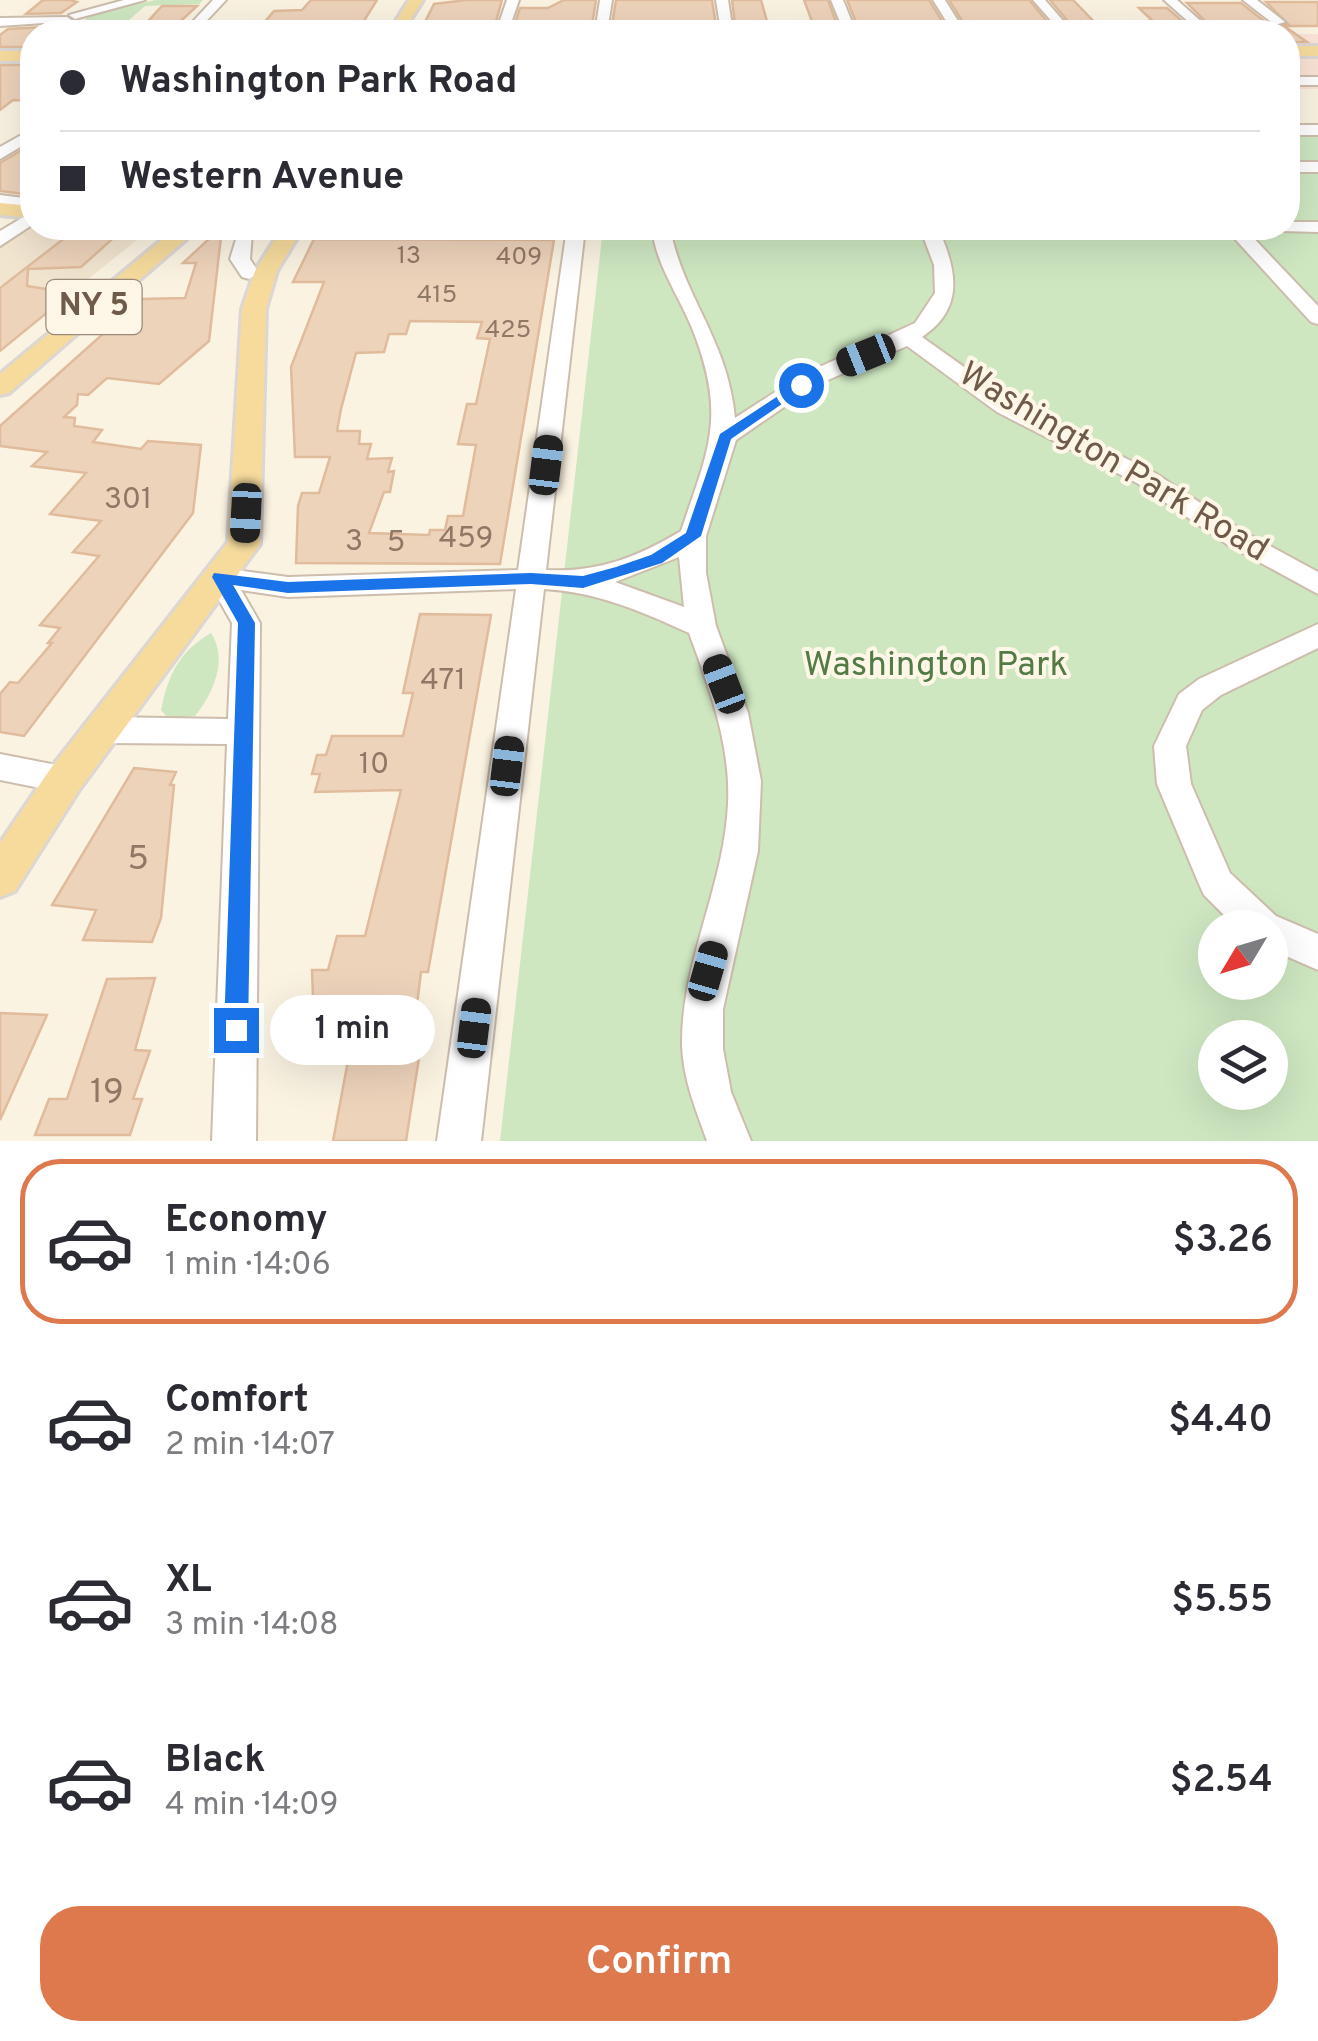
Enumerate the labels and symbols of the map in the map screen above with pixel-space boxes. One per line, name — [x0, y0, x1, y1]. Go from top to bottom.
house number: 13 — [397, 241, 421, 273]
house number: 409 — [496, 242, 542, 274]
road number: NY 5 — [46, 280, 142, 334]
house number: 415 — [417, 280, 457, 312]
house number: 425 — [485, 315, 531, 347]
car — [833, 330, 899, 380]
street label: Washington Park Road — [950, 353, 1276, 573]
route start — [779, 363, 824, 408]
car — [527, 433, 565, 497]
house number: 301 — [104, 482, 152, 519]
car — [229, 482, 263, 544]
house number: 459 — [439, 521, 493, 558]
house number: 3 — [345, 524, 363, 561]
house number: 5 — [387, 525, 405, 562]
park label: Washington Park — [804, 644, 1068, 688]
car — [699, 651, 749, 717]
house number: 471 — [420, 663, 466, 700]
car — [488, 734, 526, 798]
house number: 10 — [359, 747, 389, 784]
house number: 5 — [127, 838, 149, 882]
north arrow — [1198, 910, 1288, 1000]
car — [685, 938, 731, 1004]
callout: 1 min — [271, 995, 436, 1065]
car — [455, 996, 493, 1060]
route end — [214, 1008, 259, 1053]
house number: 19 — [90, 1071, 124, 1115]

